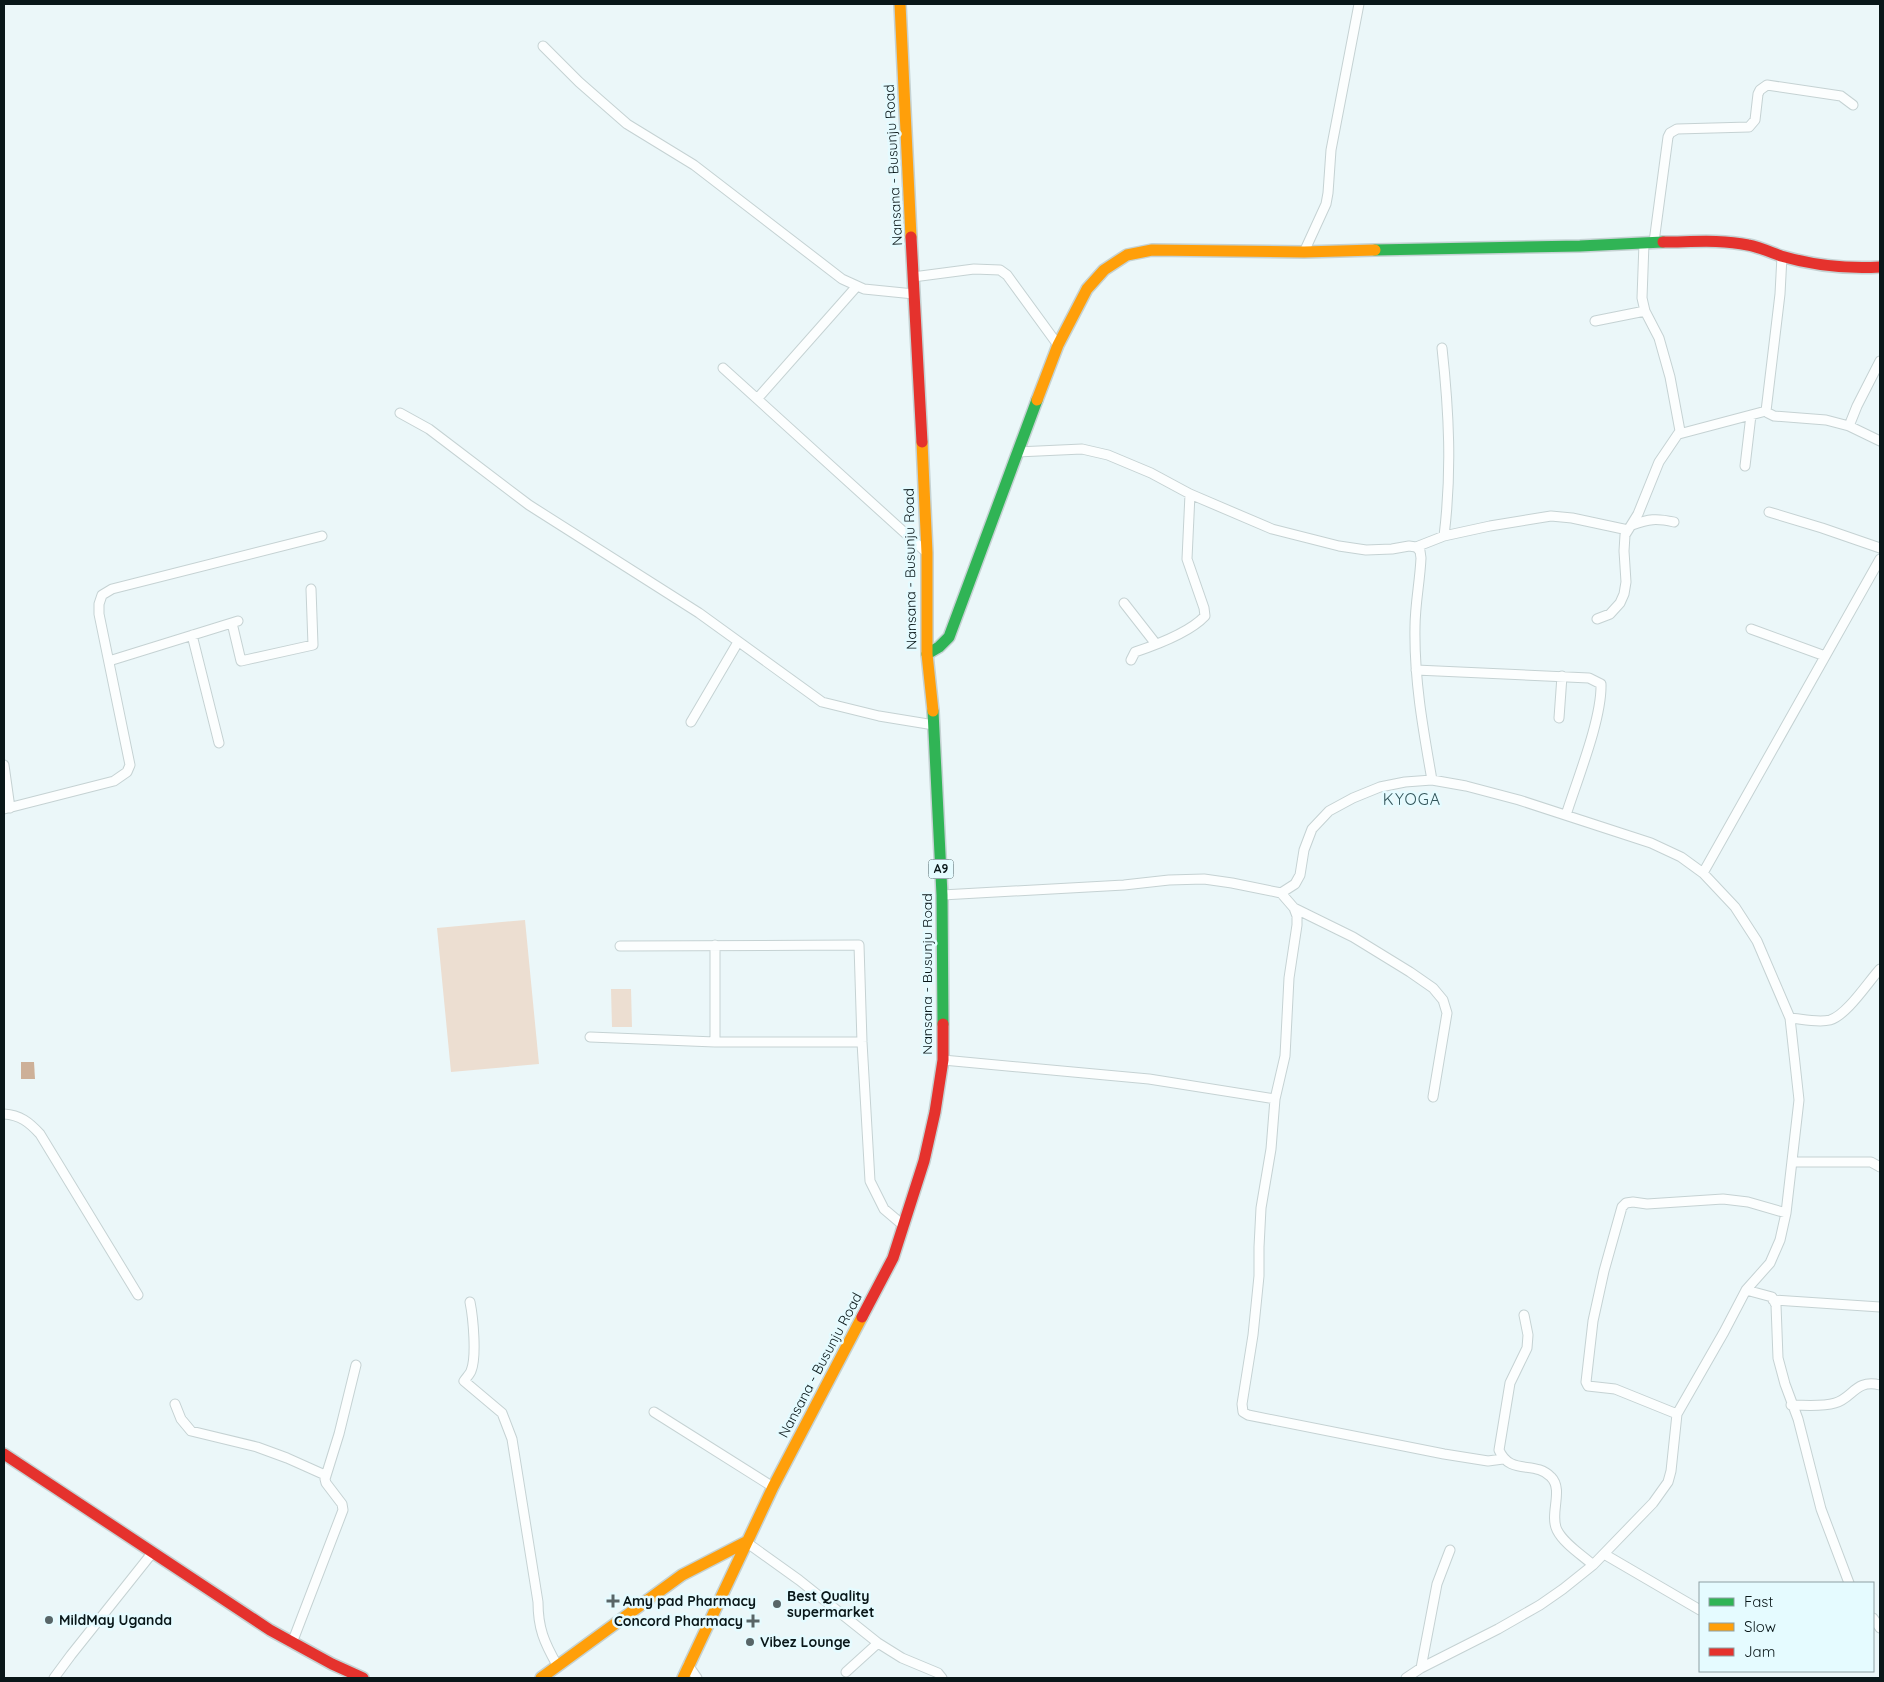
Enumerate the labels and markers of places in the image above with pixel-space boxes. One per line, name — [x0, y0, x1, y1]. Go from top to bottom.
place label: Best Quality supermarket — [787, 1587, 875, 1621]
place label: Amy pad Pharmacy — [623, 1592, 756, 1610]
marker: Amy pad Pharmacy — [607, 1595, 619, 1607]
marker: Best Quality supermarket — [771, 1598, 783, 1610]
place label: MildMay Uganda — [59, 1611, 172, 1629]
place label: Concord Pharmacy — [614, 1612, 743, 1630]
marker: MildMay Uganda — [43, 1614, 55, 1626]
marker: Concord Pharmacy — [747, 1615, 759, 1627]
place label: Vibez Lounge — [760, 1633, 851, 1651]
marker: Vibez Lounge — [744, 1636, 756, 1648]

